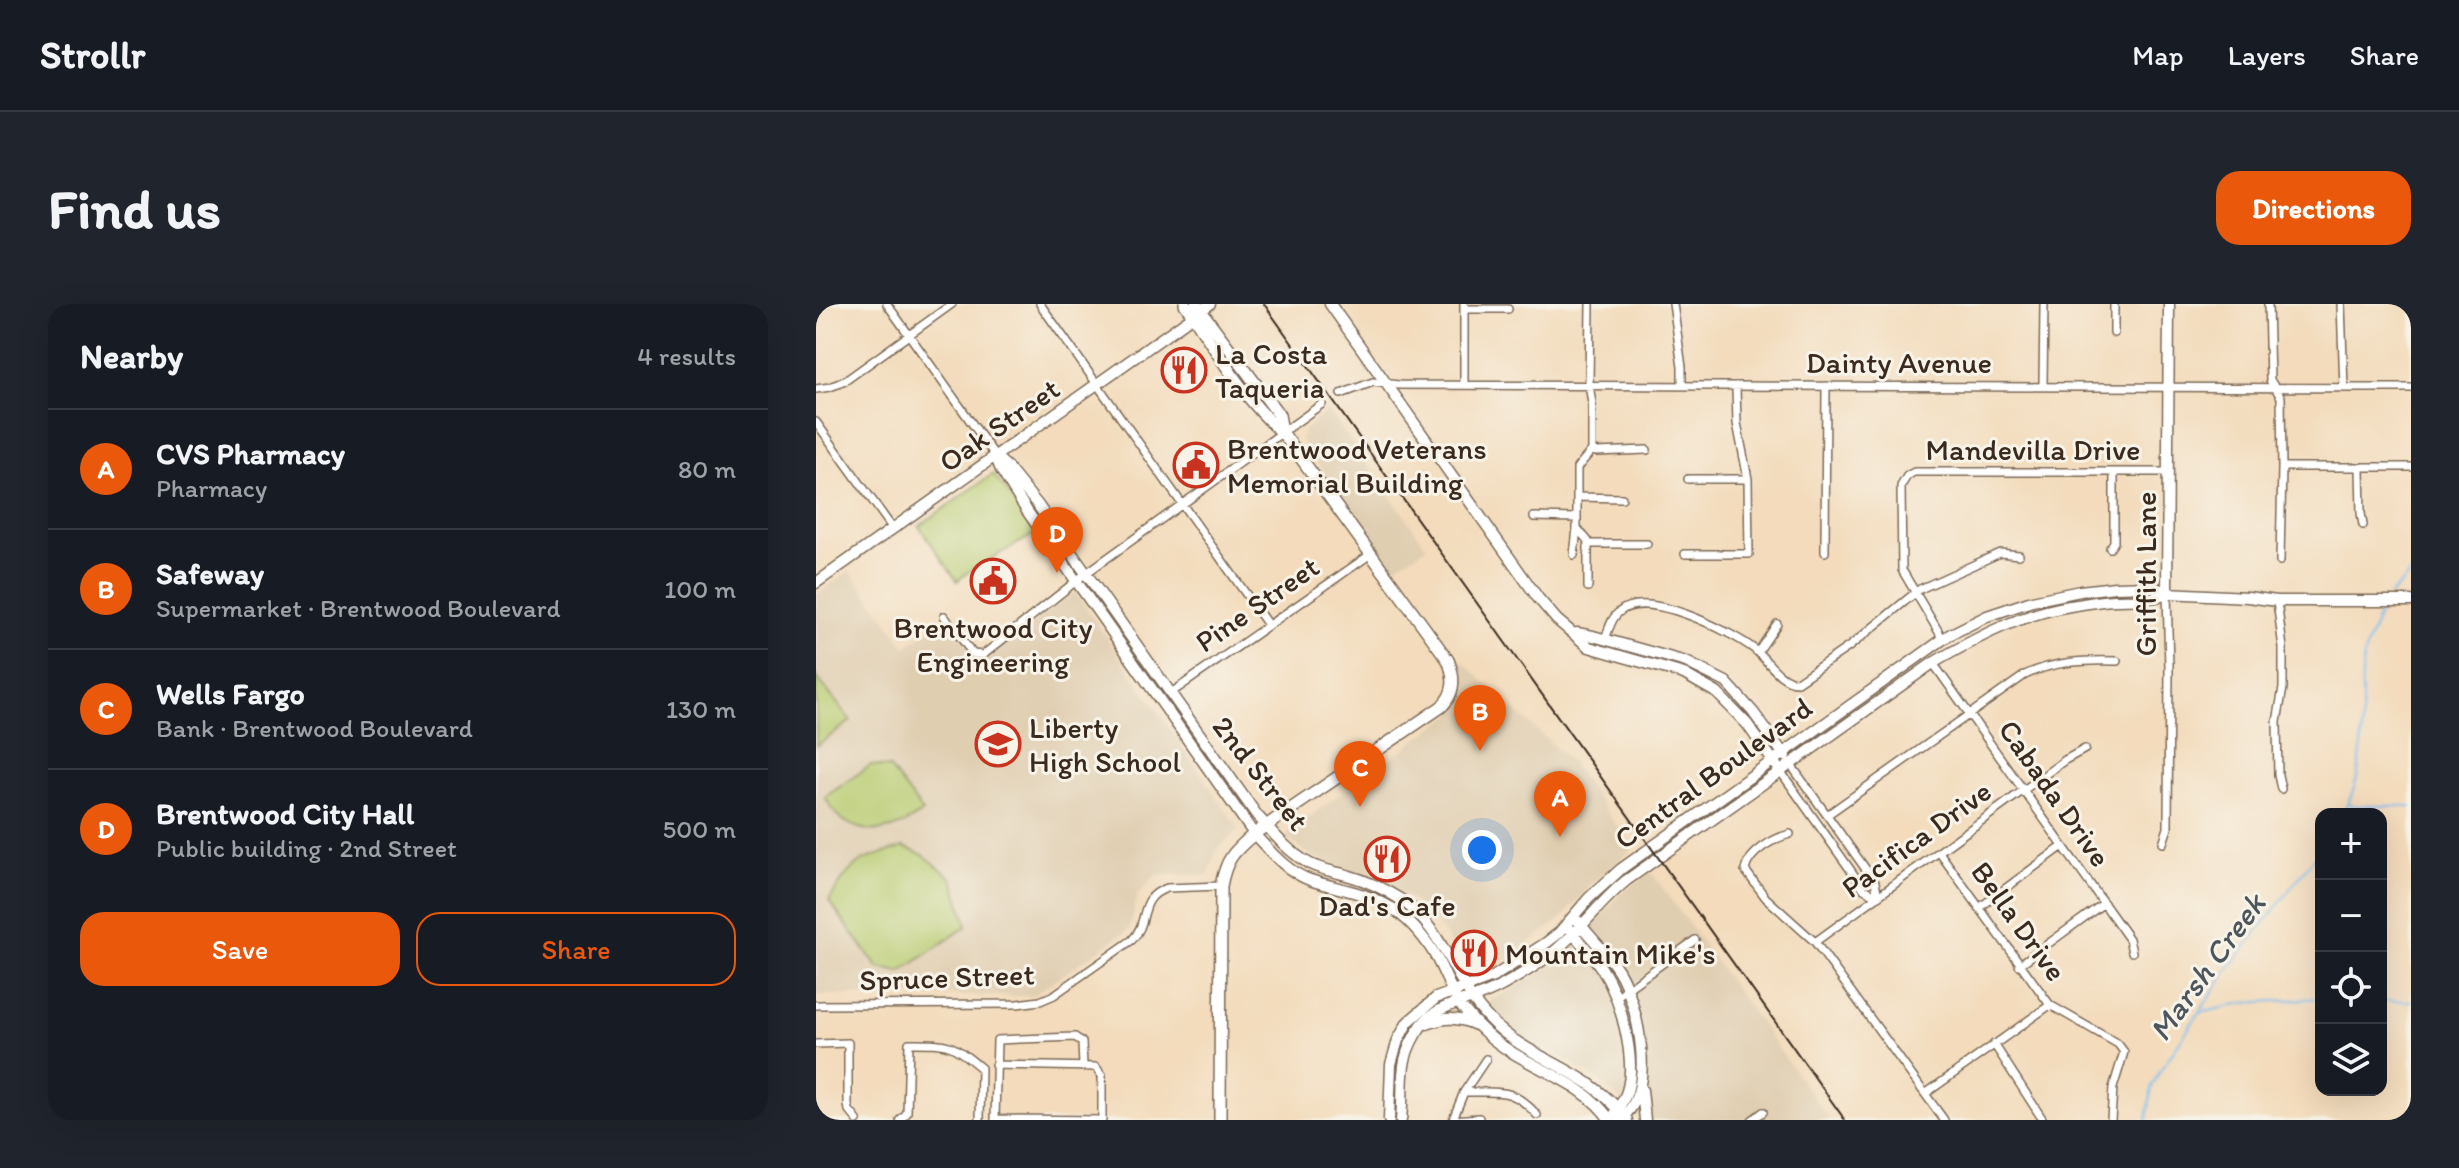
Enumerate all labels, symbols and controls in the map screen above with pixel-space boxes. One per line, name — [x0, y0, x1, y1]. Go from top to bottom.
text: Strollr — [40, 32, 145, 78]
text: Map — [2132, 38, 2184, 72]
text: Layers — [2228, 38, 2306, 72]
text: Share — [2350, 38, 2419, 72]
button: Directions — [2216, 171, 2411, 245]
text: Find us — [48, 175, 221, 242]
place label: La Costa Taqueria — [1215, 335, 1328, 406]
text: Nearby — [80, 336, 183, 377]
text: 4 results — [637, 340, 736, 372]
street label: Dainty Avenue — [1806, 344, 1992, 381]
restaurant icon: La Costa Taqueria — [1160, 346, 1208, 394]
street label: Oak Street — [931, 370, 1067, 480]
place label: Brentwood Veterans Memorial Building — [1227, 430, 1487, 501]
street label: Mandevilla Drive — [1925, 431, 2141, 468]
text: CVS Pharmacy — [156, 435, 345, 472]
public building icon: Brentwood Veterans Memorial Building — [1172, 441, 1220, 489]
text: A — [98, 453, 114, 485]
text: 80 m — [678, 453, 736, 485]
text: Pharmacy — [156, 472, 267, 504]
street label: Griffith Lane — [2127, 491, 2164, 657]
pin: D — [1031, 507, 1083, 573]
street label: Pine Street — [1188, 548, 1326, 660]
text: Safeway — [156, 555, 264, 592]
public building icon: Brentwood City Engineering — [969, 557, 1017, 605]
text: B — [98, 573, 114, 605]
text: 100 m — [664, 573, 736, 605]
text: Supermarket · Brentwood Boulevard — [156, 592, 561, 624]
place label: Brentwood City Engineering — [894, 609, 1092, 680]
text: Wells Fargo — [156, 675, 305, 712]
pin: B — [1454, 685, 1506, 751]
street label: Central Boulevard — [1607, 689, 1819, 857]
text: C — [98, 693, 114, 725]
text: 130 m — [666, 693, 736, 725]
street label: 2nd Street — [1205, 708, 1317, 838]
place label: Liberty High School — [1029, 709, 1182, 780]
text: Bank · Brentwood Boulevard — [156, 712, 473, 744]
street label: Cabada Drive — [1991, 712, 2119, 874]
school or university icon: Liberty High School — [974, 720, 1022, 768]
pin: C — [1334, 741, 1386, 807]
pin: A — [1534, 771, 1586, 837]
street label: Pacifica Drive — [1834, 772, 1998, 906]
text: Brentwood City Hall — [156, 795, 414, 832]
map controls — [2315, 808, 2387, 1096]
button: + — [2315, 808, 2387, 880]
text: D — [97, 813, 115, 845]
text: 500 m — [663, 813, 736, 845]
your location — [1462, 830, 1502, 870]
text: Public building · 2nd Street — [156, 832, 457, 864]
restaurant icon: Dad's Cafe — [1363, 835, 1411, 883]
street label: Bella Drive — [1963, 854, 2075, 988]
button: − — [2315, 880, 2387, 952]
water label: Marsh Creek — [2141, 884, 2274, 1048]
place label: Dad's Cafe — [1318, 887, 1456, 924]
button: Save — [80, 912, 400, 986]
button: Share — [416, 912, 736, 986]
restaurant icon: Mountain Mike's — [1450, 929, 1498, 977]
place label: Mountain Mike's — [1505, 935, 1716, 972]
button: locate — [2315, 952, 2387, 1024]
street label: Spruce Street — [859, 955, 1035, 999]
button: layers — [2315, 1024, 2387, 1096]

